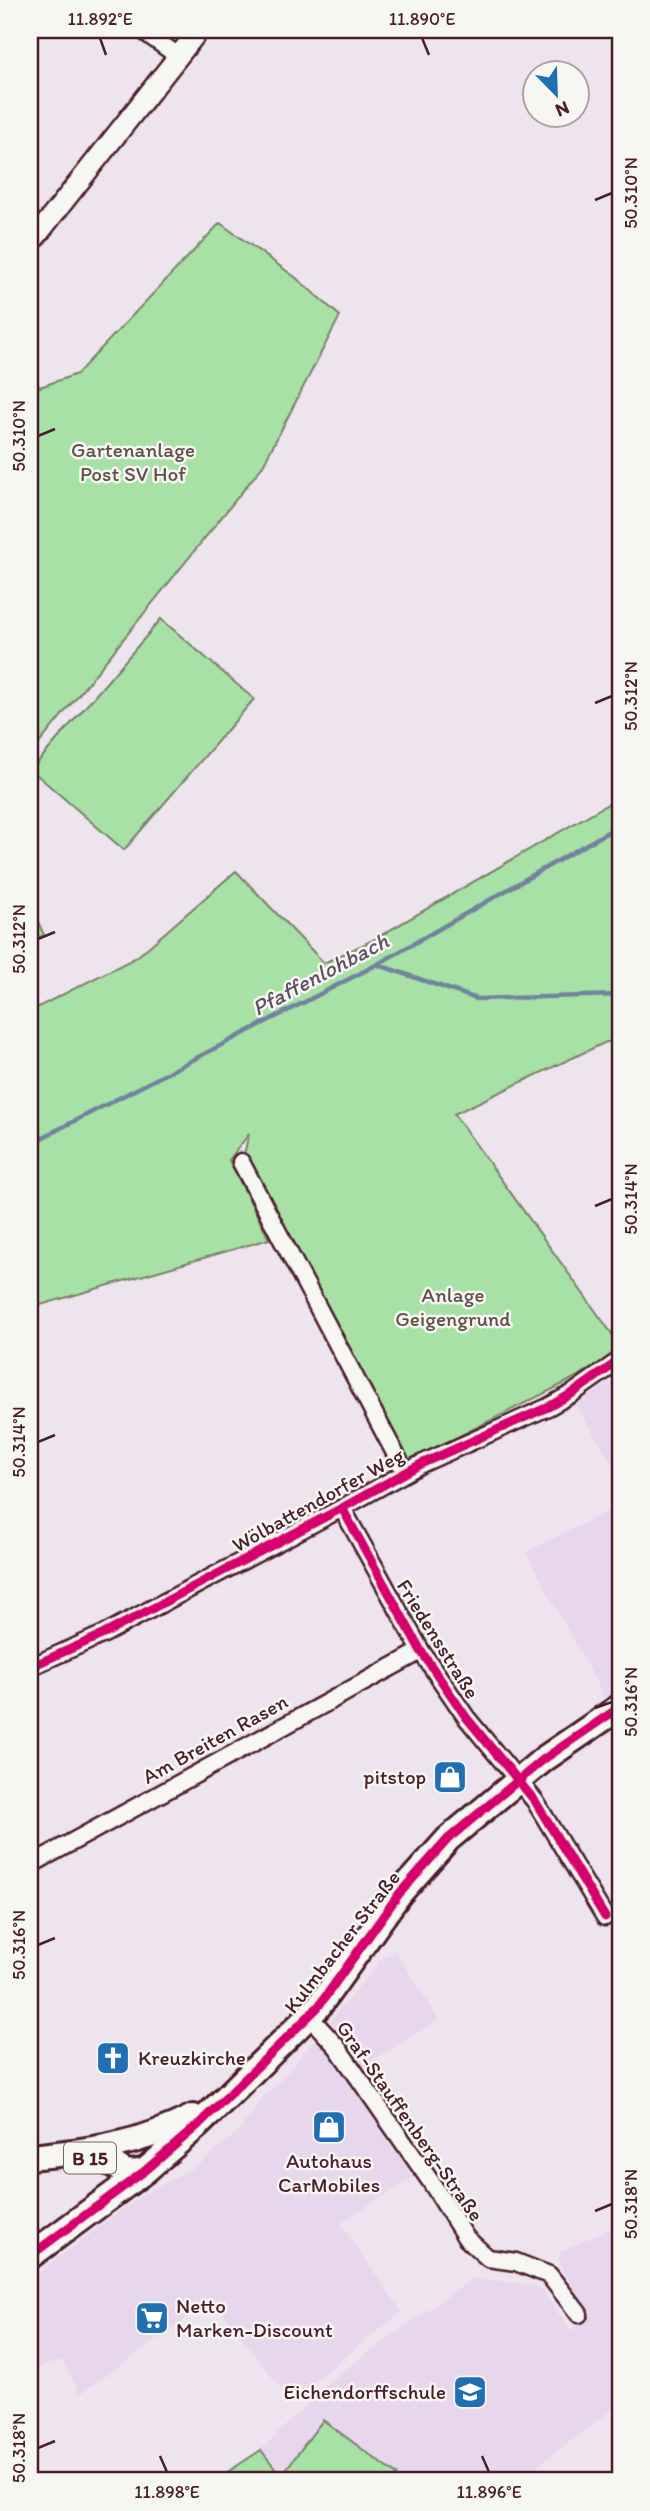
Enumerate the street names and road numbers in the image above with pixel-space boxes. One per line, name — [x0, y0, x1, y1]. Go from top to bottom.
street label: Wölbattendorfer Weg — [228, 1442, 408, 1557]
street label: Friedensstraße — [392, 1574, 485, 1703]
street label: Am Breiten Rasen — [138, 1688, 292, 1789]
street label: Kulmbacher Straße — [278, 1865, 405, 2018]
street label: Graf-Stauffenberg-Straße — [332, 2016, 489, 2226]
road number: B 15 — [64, 2142, 116, 2174]

